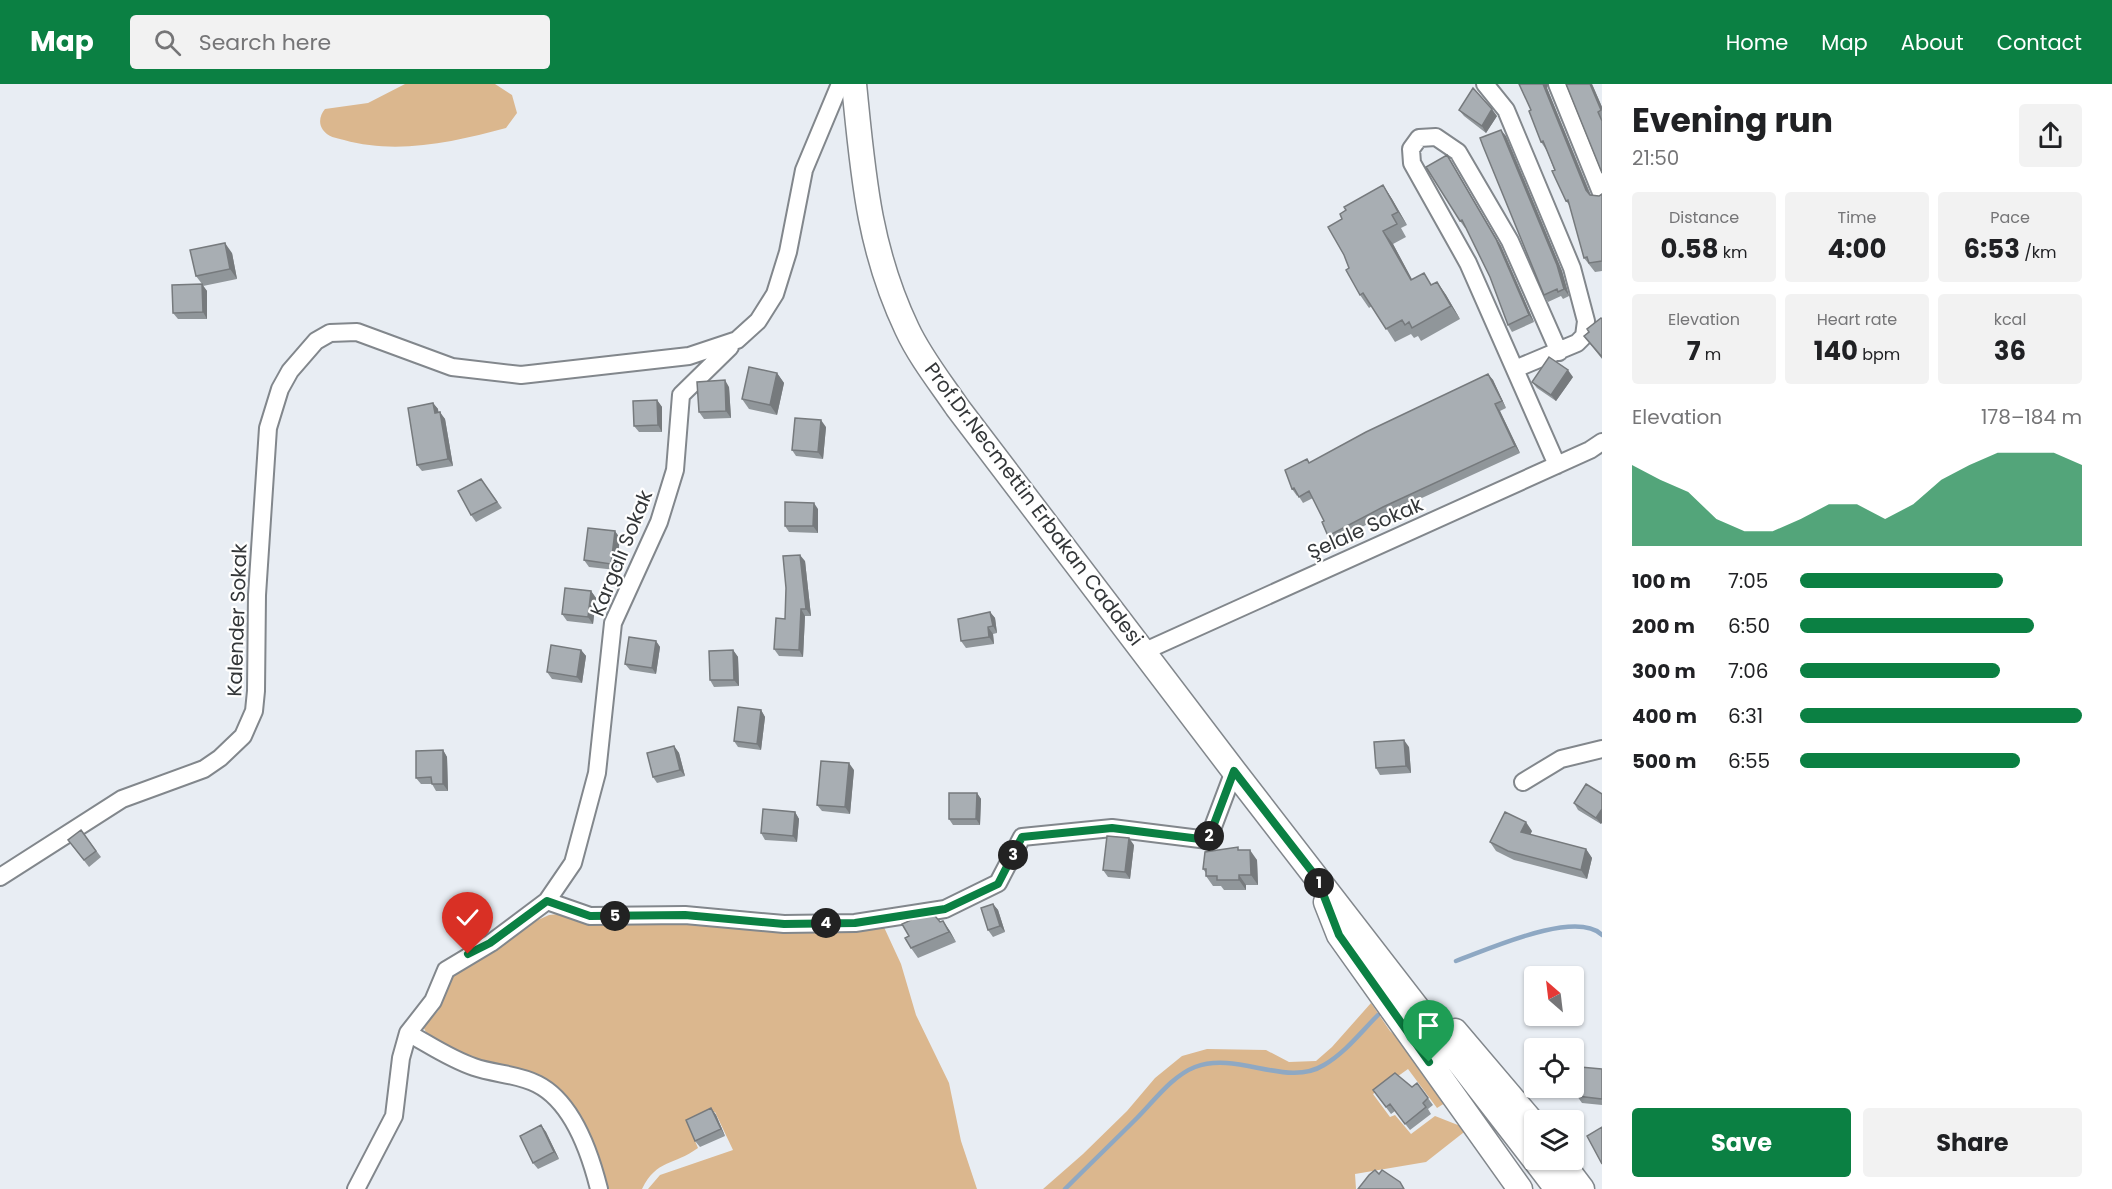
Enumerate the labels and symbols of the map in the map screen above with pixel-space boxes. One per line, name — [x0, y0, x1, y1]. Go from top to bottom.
street label: Prof.Dr.Necmettin Erbakan Caddesi — [918, 357, 1150, 651]
street label: Kargalı Sokak — [583, 485, 659, 620]
street label: Şelale Sokak — [1303, 490, 1428, 566]
street label: Kalender Sokak — [220, 542, 254, 697]
pin: 2 — [1194, 821, 1224, 851]
pin: 3 — [998, 840, 1028, 870]
pin: 1 — [1304, 868, 1334, 898]
pin — [442, 892, 493, 954]
pin: 5 — [600, 901, 630, 931]
pin: 4 — [811, 908, 841, 938]
north arrow — [1524, 966, 1584, 1026]
pin — [1403, 1000, 1454, 1062]

